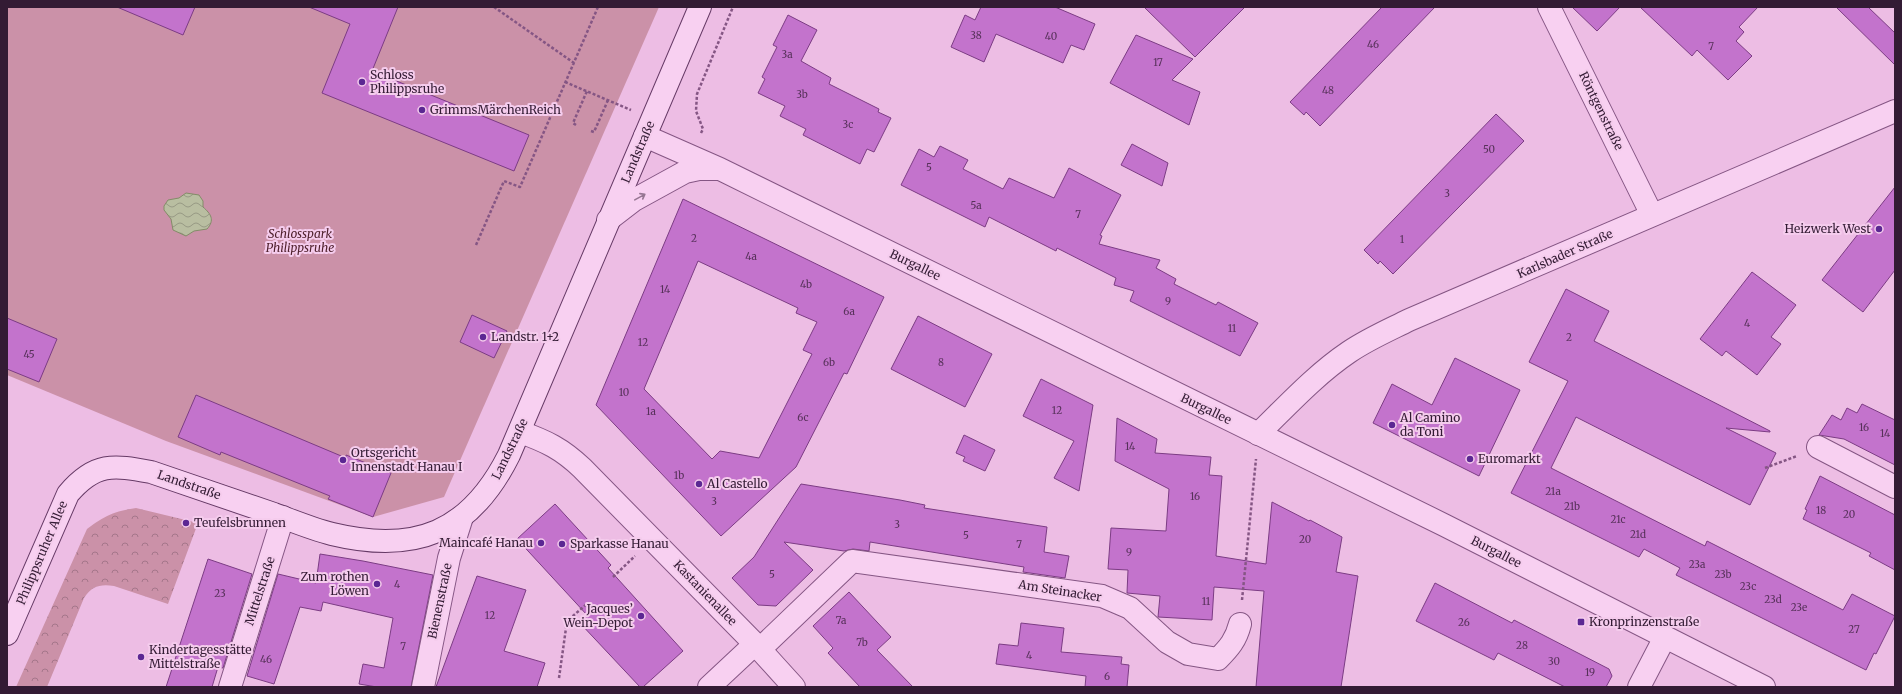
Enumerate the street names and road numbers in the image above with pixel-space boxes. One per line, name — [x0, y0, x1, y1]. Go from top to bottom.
street label: Röntgenstraße — [1576, 69, 1627, 152]
street label: Landstraße — [618, 118, 657, 185]
street label: Karlsbader Straße — [1515, 226, 1615, 281]
street label: Burgallee — [887, 246, 943, 283]
street label: Burgallee — [1178, 390, 1234, 427]
street label: Landstraße — [488, 416, 531, 482]
street label: Landstraße — [155, 467, 223, 502]
street label: Philippsruher Allee — [13, 499, 70, 607]
street label: Burgallee — [1469, 532, 1524, 571]
street label: Mittelstraße — [241, 555, 278, 627]
street label: Kastanienallee — [670, 557, 740, 628]
street label: Bienenstraße — [424, 562, 455, 640]
street label: Am Steinacker — [1016, 576, 1103, 605]

